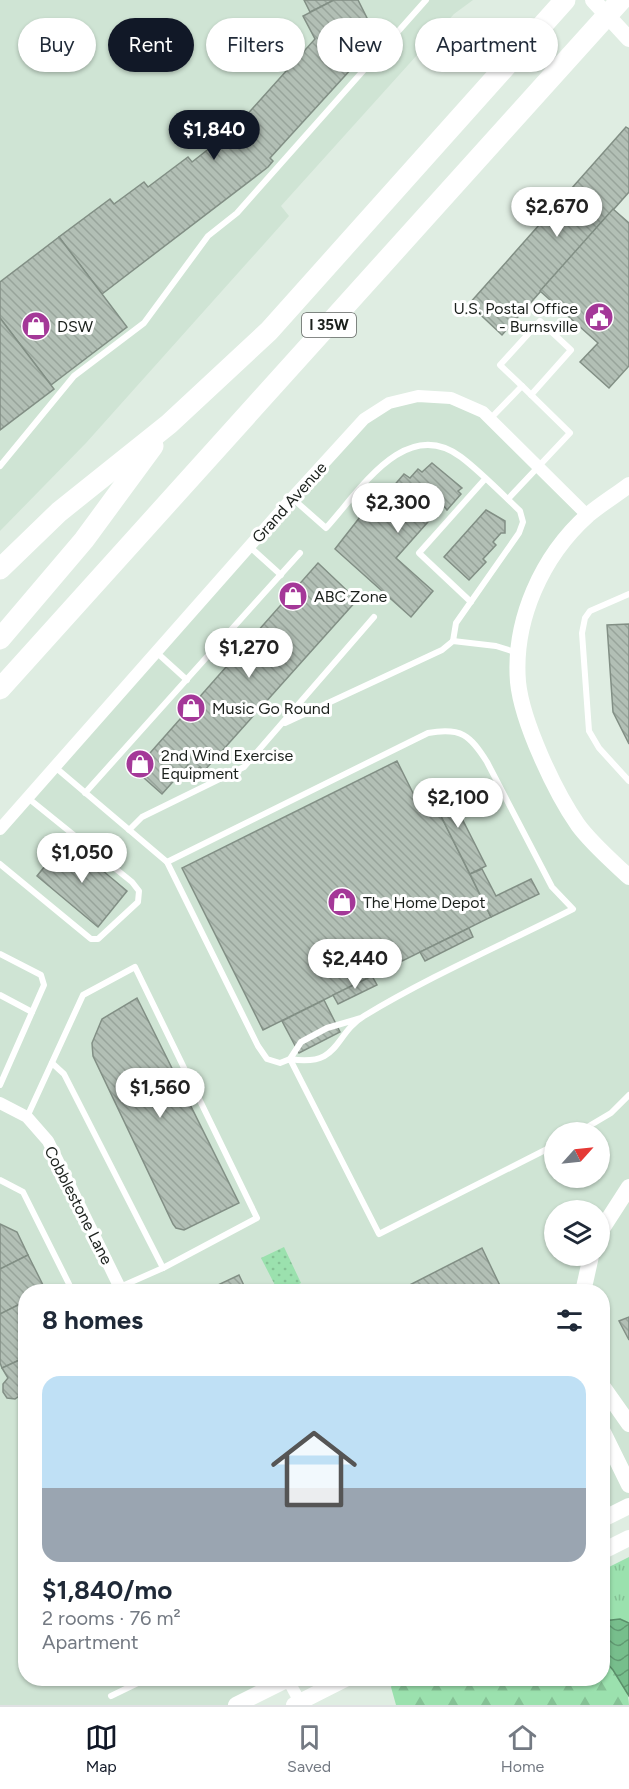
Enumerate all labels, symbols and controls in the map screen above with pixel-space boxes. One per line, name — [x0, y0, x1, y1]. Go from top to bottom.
chip: Buy — [18, 18, 96, 72]
chip: Rent — [108, 18, 194, 72]
chip: Filters — [206, 18, 305, 72]
chip: New — [317, 18, 403, 72]
chip: Apartment — [415, 18, 558, 72]
pin: $1,840 — [165, 110, 263, 161]
text: $1,840 — [183, 117, 245, 141]
pin: $2,670 — [508, 187, 606, 238]
text: $2,670 — [525, 194, 589, 218]
place label: U.S. Postal Office - Burnsville — [453, 299, 578, 336]
public building icon: U.S. Postal Office - Burnsville — [583, 301, 615, 333]
shop icon: DSW — [20, 310, 52, 342]
road number: I 35W — [302, 313, 356, 337]
place label: DSW — [57, 317, 94, 336]
street label: Grand Avenue — [248, 458, 331, 547]
pin: $2,300 — [349, 483, 447, 534]
text: $2,300 — [366, 490, 430, 514]
shop icon: ABC Zone — [277, 580, 309, 612]
place label: ABC Zone — [314, 587, 388, 606]
pin: $1,270 — [200, 628, 298, 679]
text: $1,270 — [219, 635, 279, 659]
shop icon: Music Go Round — [175, 692, 207, 724]
place label: Music Go Round — [212, 699, 330, 718]
place label: 2nd Wind Exercise Equipment — [161, 746, 293, 783]
shop icon: 2nd Wind Exercise Equipment — [124, 748, 156, 780]
pin: $2,100 — [409, 778, 507, 829]
text: $2,100 — [427, 785, 489, 809]
pin: $1,050 — [33, 833, 131, 884]
text: $1,050 — [51, 840, 113, 864]
shop icon: The Home Depot — [326, 886, 358, 918]
place label: The Home Depot — [363, 893, 486, 912]
pin: $2,440 — [306, 939, 404, 990]
text: $2,440 — [322, 946, 388, 970]
pin: $1,560 — [111, 1068, 209, 1119]
text: $1,560 — [130, 1075, 190, 1099]
north arrow — [544, 1122, 610, 1188]
map controls — [544, 1122, 610, 1266]
street label: Cobblestone Lane — [41, 1143, 117, 1268]
button: layers — [544, 1200, 610, 1266]
text: 8 homes — [42, 1304, 143, 1336]
icon: filters — [553, 1304, 586, 1337]
icon: home — [260, 1415, 368, 1523]
text: $1,840/mo — [42, 1574, 172, 1606]
text: 2 rooms · 76 m² — [42, 1606, 181, 1630]
text: Apartment — [42, 1630, 139, 1654]
tab: Map — [85, 1721, 118, 1776]
tab: Saved — [287, 1721, 331, 1776]
tab: Home — [501, 1721, 544, 1776]

